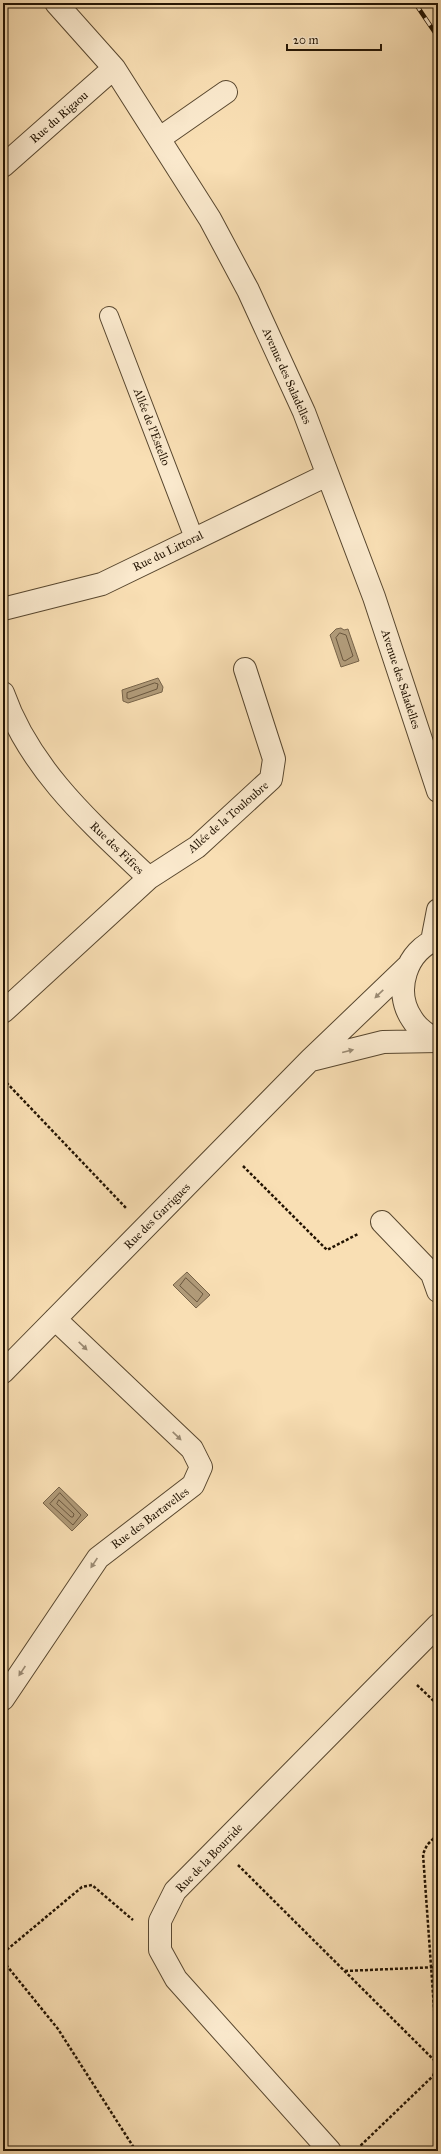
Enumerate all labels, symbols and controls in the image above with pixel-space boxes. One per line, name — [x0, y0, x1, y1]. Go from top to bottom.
scale bar — [287, 26, 381, 52]
text: 20 m — [293, 33, 319, 47]
street label: Rue du Rigaou — [27, 88, 92, 147]
street label: Avenue des Saladelles — [259, 325, 314, 426]
street label: Allée de l'Estello — [130, 385, 173, 468]
street label: Rue du Littoral — [130, 528, 206, 574]
street label: Avenue des Saladelles — [378, 627, 424, 730]
street label: Allée de la Touloubre — [184, 778, 271, 856]
street label: Rue des Fifres — [87, 819, 147, 877]
one-way arrow — [374, 989, 384, 999]
one-way arrow — [342, 1047, 354, 1053]
street label: Rue des Garrigues — [121, 1180, 194, 1253]
one-way arrow — [78, 1341, 88, 1351]
one-way arrow — [172, 1431, 182, 1440]
street label: Rue des Bartavelles — [108, 1484, 192, 1552]
one-way arrow — [90, 1558, 98, 1569]
one-way arrow — [18, 1666, 26, 1676]
street label: Rue de la Bourride — [173, 1821, 245, 1895]

